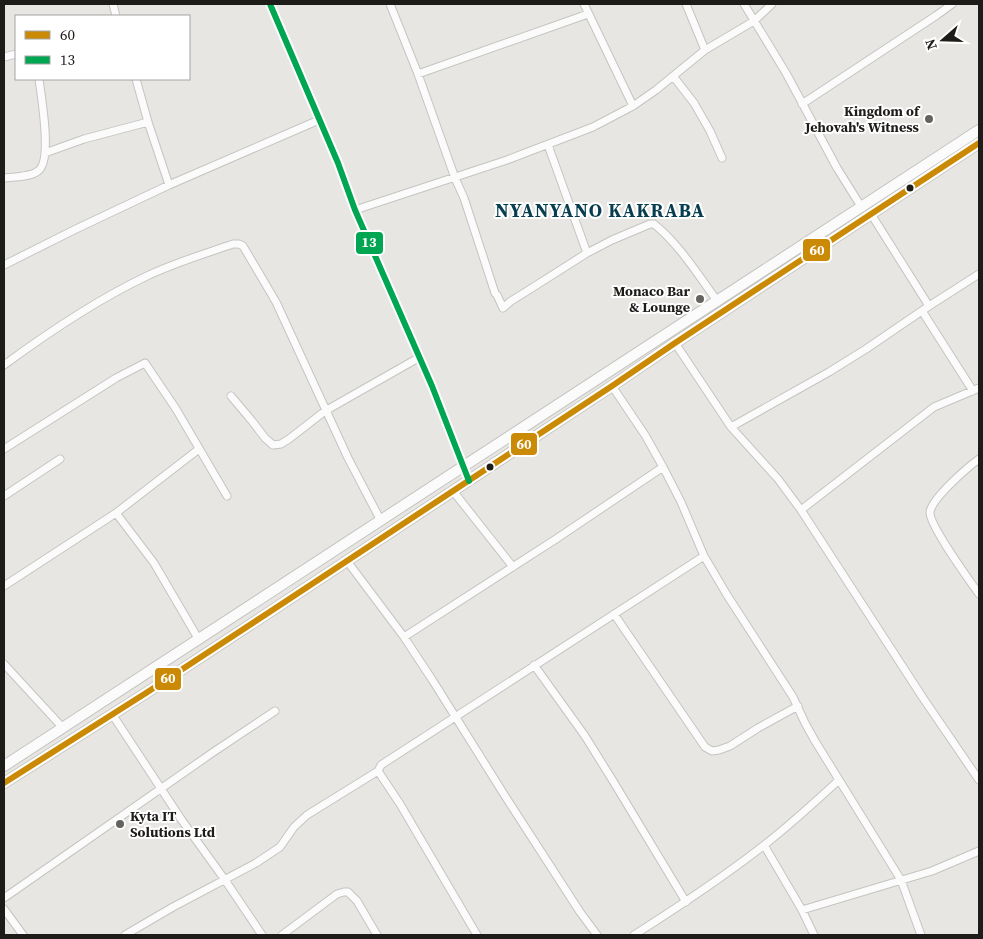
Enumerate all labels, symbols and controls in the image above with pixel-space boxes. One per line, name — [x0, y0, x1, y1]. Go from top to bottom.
legend — [15, 15, 190, 80]
north arrow — [918, 15, 968, 65]
text: 60 — [60, 24, 75, 45]
text: N — [920, 36, 942, 53]
text: 13 — [60, 49, 75, 70]
place label: Kingdom of Jehovah's Witness — [804, 101, 921, 137]
marker: Kingdom of Jehovah's Witness — [923, 113, 935, 125]
unlabelled marker — [905, 183, 915, 193]
district label: NYANYANO KAKRABA — [495, 197, 705, 223]
line badge: 13 — [355, 231, 384, 255]
text: 13 — [361, 232, 377, 252]
line badge: 60 — [802, 238, 831, 262]
text: 60 — [809, 240, 825, 260]
place label: Monaco Bar & Lounge — [613, 281, 690, 317]
marker: Monaco Bar & Lounge — [694, 293, 706, 305]
line badge: 60 — [510, 432, 538, 456]
text: 60 — [516, 434, 532, 454]
unlabelled marker — [485, 462, 495, 472]
line badge: 60 — [154, 667, 182, 691]
text: 60 — [160, 668, 176, 688]
place label: Kyta IT Solutions Ltd — [130, 806, 216, 842]
marker: Kyta IT Solutions Ltd — [114, 818, 126, 830]

